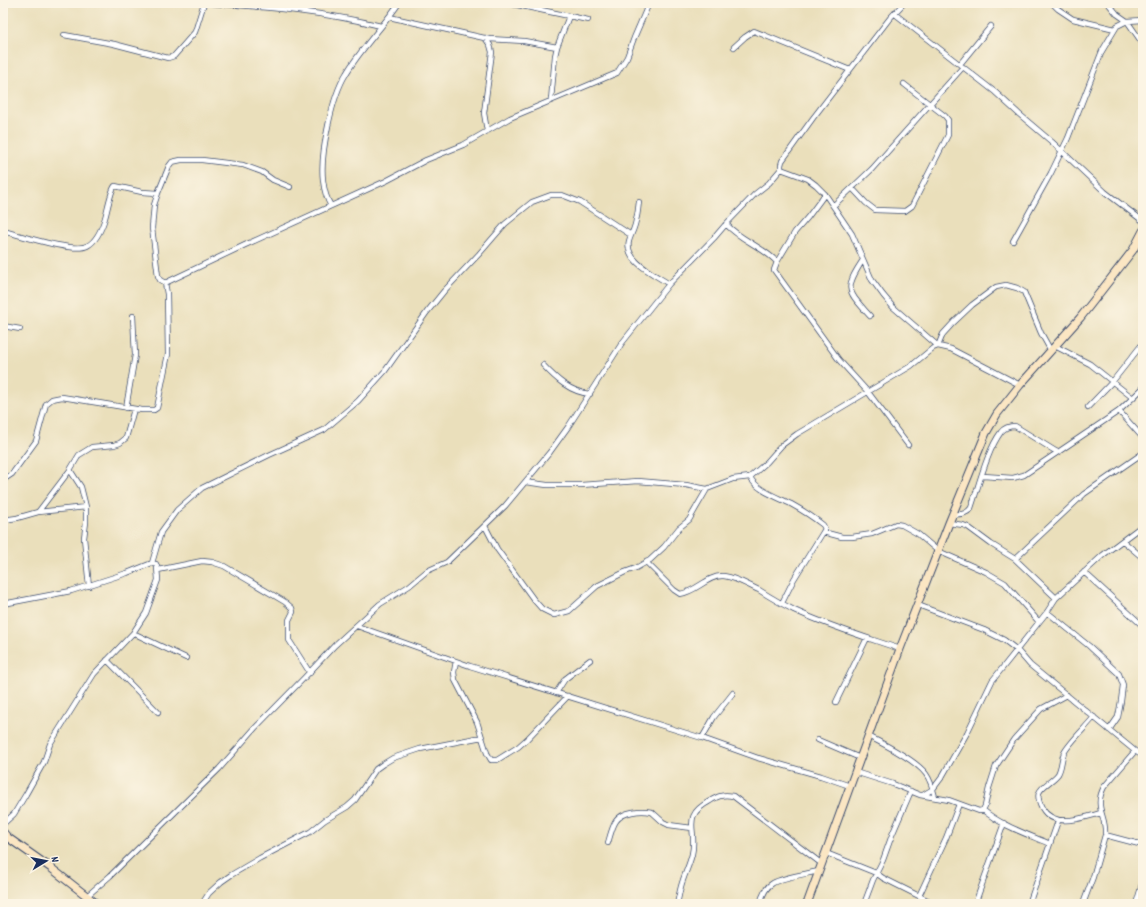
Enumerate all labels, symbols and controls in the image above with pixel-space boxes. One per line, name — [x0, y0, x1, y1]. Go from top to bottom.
north arrow — [26, 841, 66, 881]
text: N — [46, 856, 62, 864]

